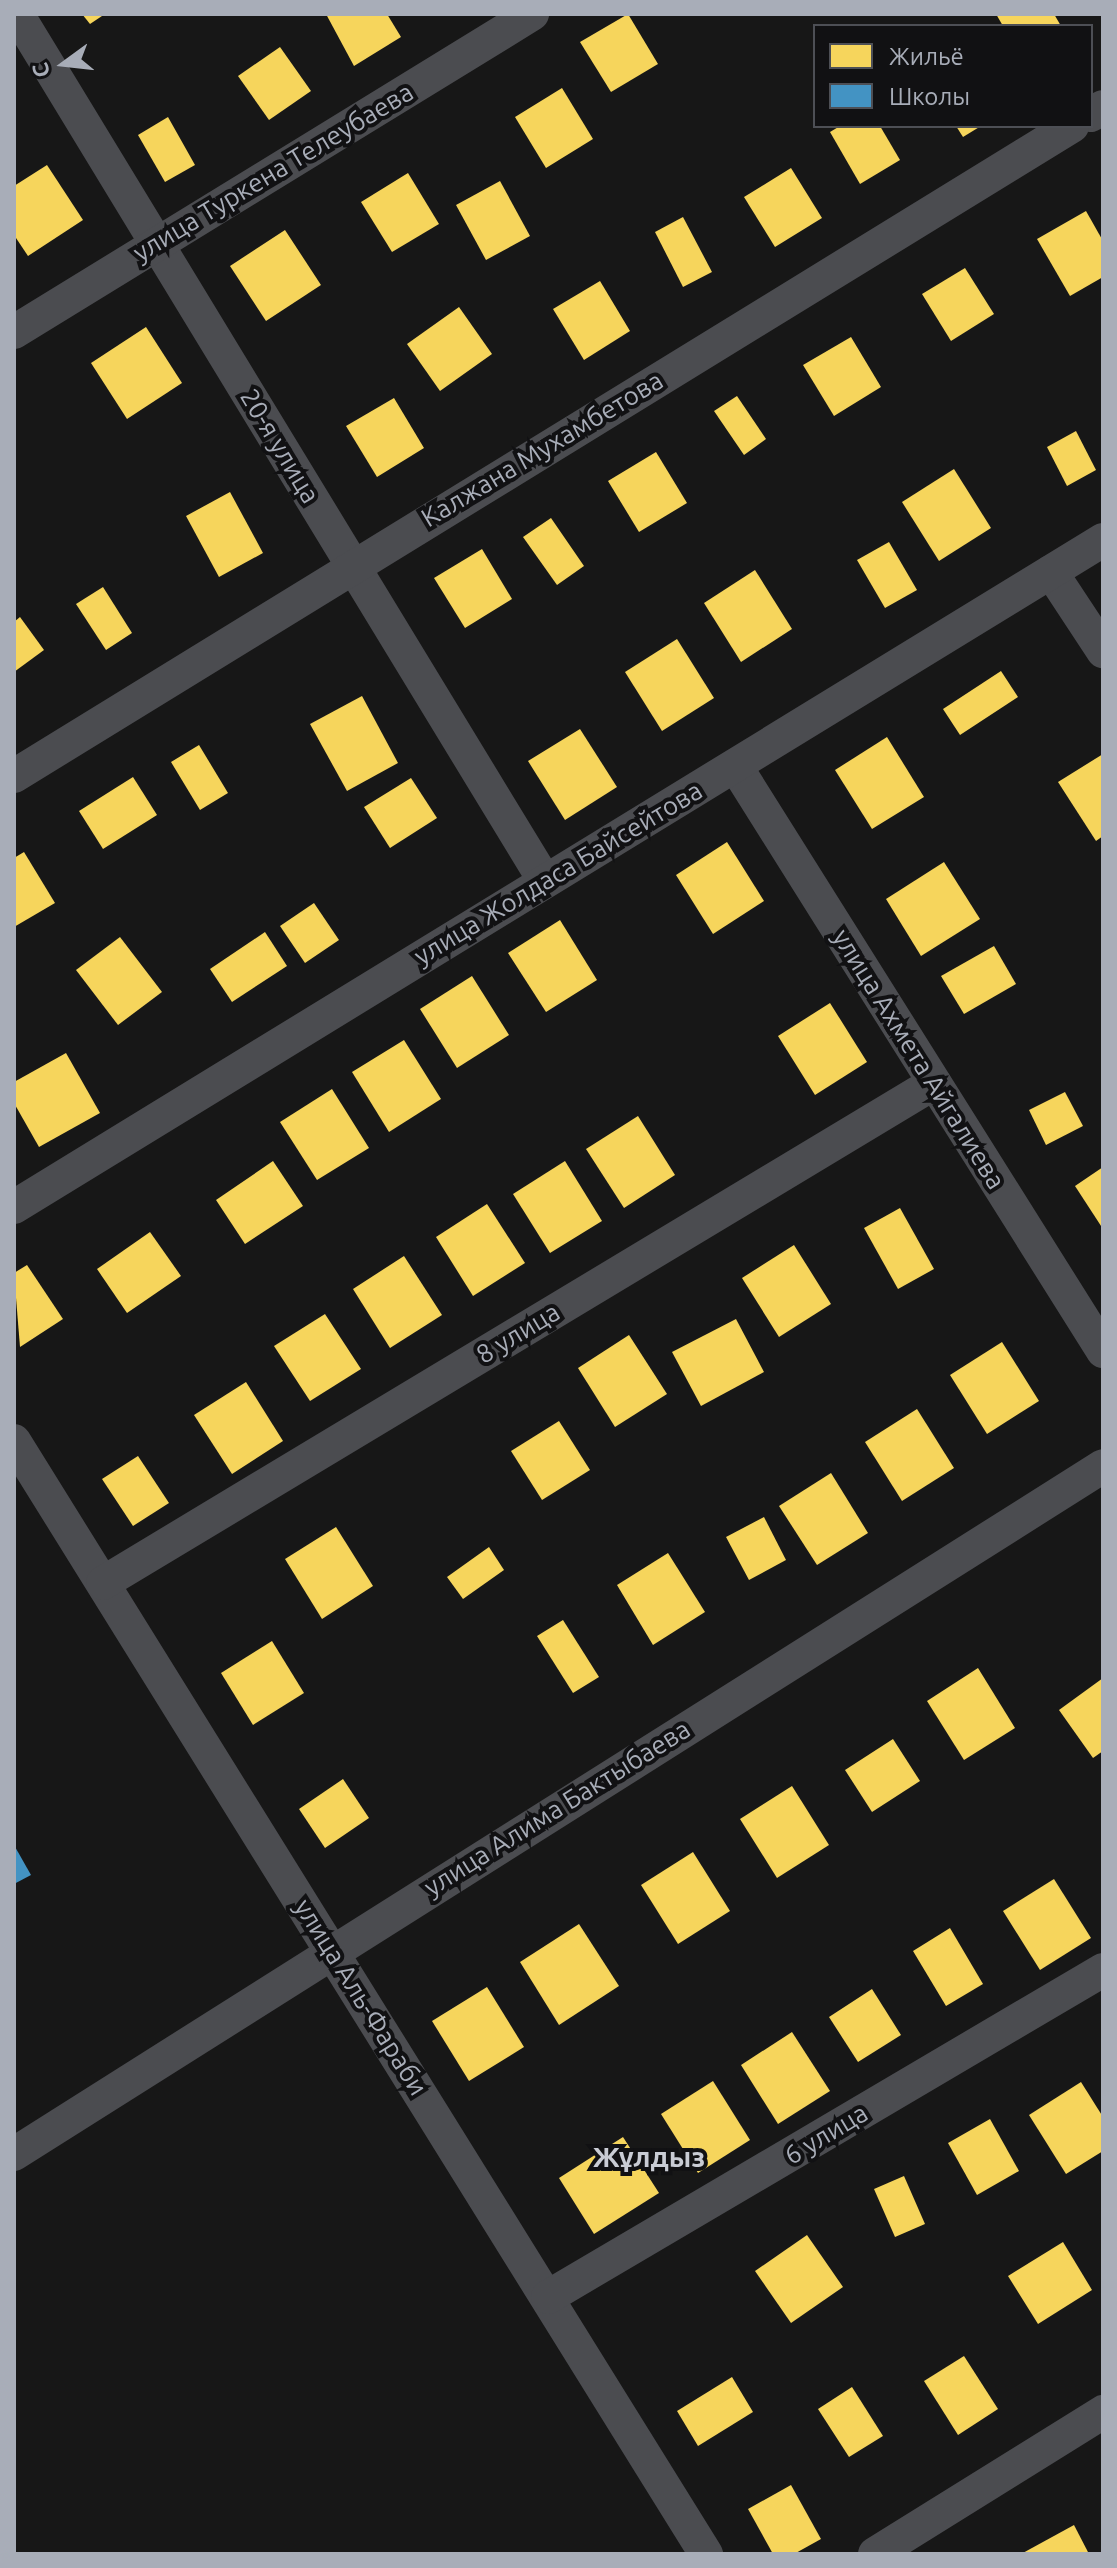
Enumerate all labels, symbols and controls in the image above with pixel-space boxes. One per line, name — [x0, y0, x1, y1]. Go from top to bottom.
north arrow — [24, 24, 104, 104]
legend — [813, 24, 1093, 128]
text: Жильё — [889, 43, 964, 70]
text: С — [26, 60, 54, 80]
street label: улица Туркена Телеубаева — [127, 76, 419, 268]
text: Школы — [889, 83, 970, 110]
street label: Калжана Мухамбетова — [416, 364, 668, 534]
street label: 20-я улица — [234, 383, 326, 509]
street label: улица Жолдаса Байсейтова — [408, 774, 708, 972]
street label: улица Ахмета Айгалиева — [826, 923, 1012, 1195]
street label: 8 улица — [471, 1296, 565, 1370]
street label: улица Алима Бактыбаева — [418, 1713, 696, 1903]
street label: улица Аль-Фараби — [288, 1893, 434, 2101]
street label: 6 улица — [779, 2097, 873, 2171]
district label: Жұлдыз — [593, 2140, 705, 2174]

